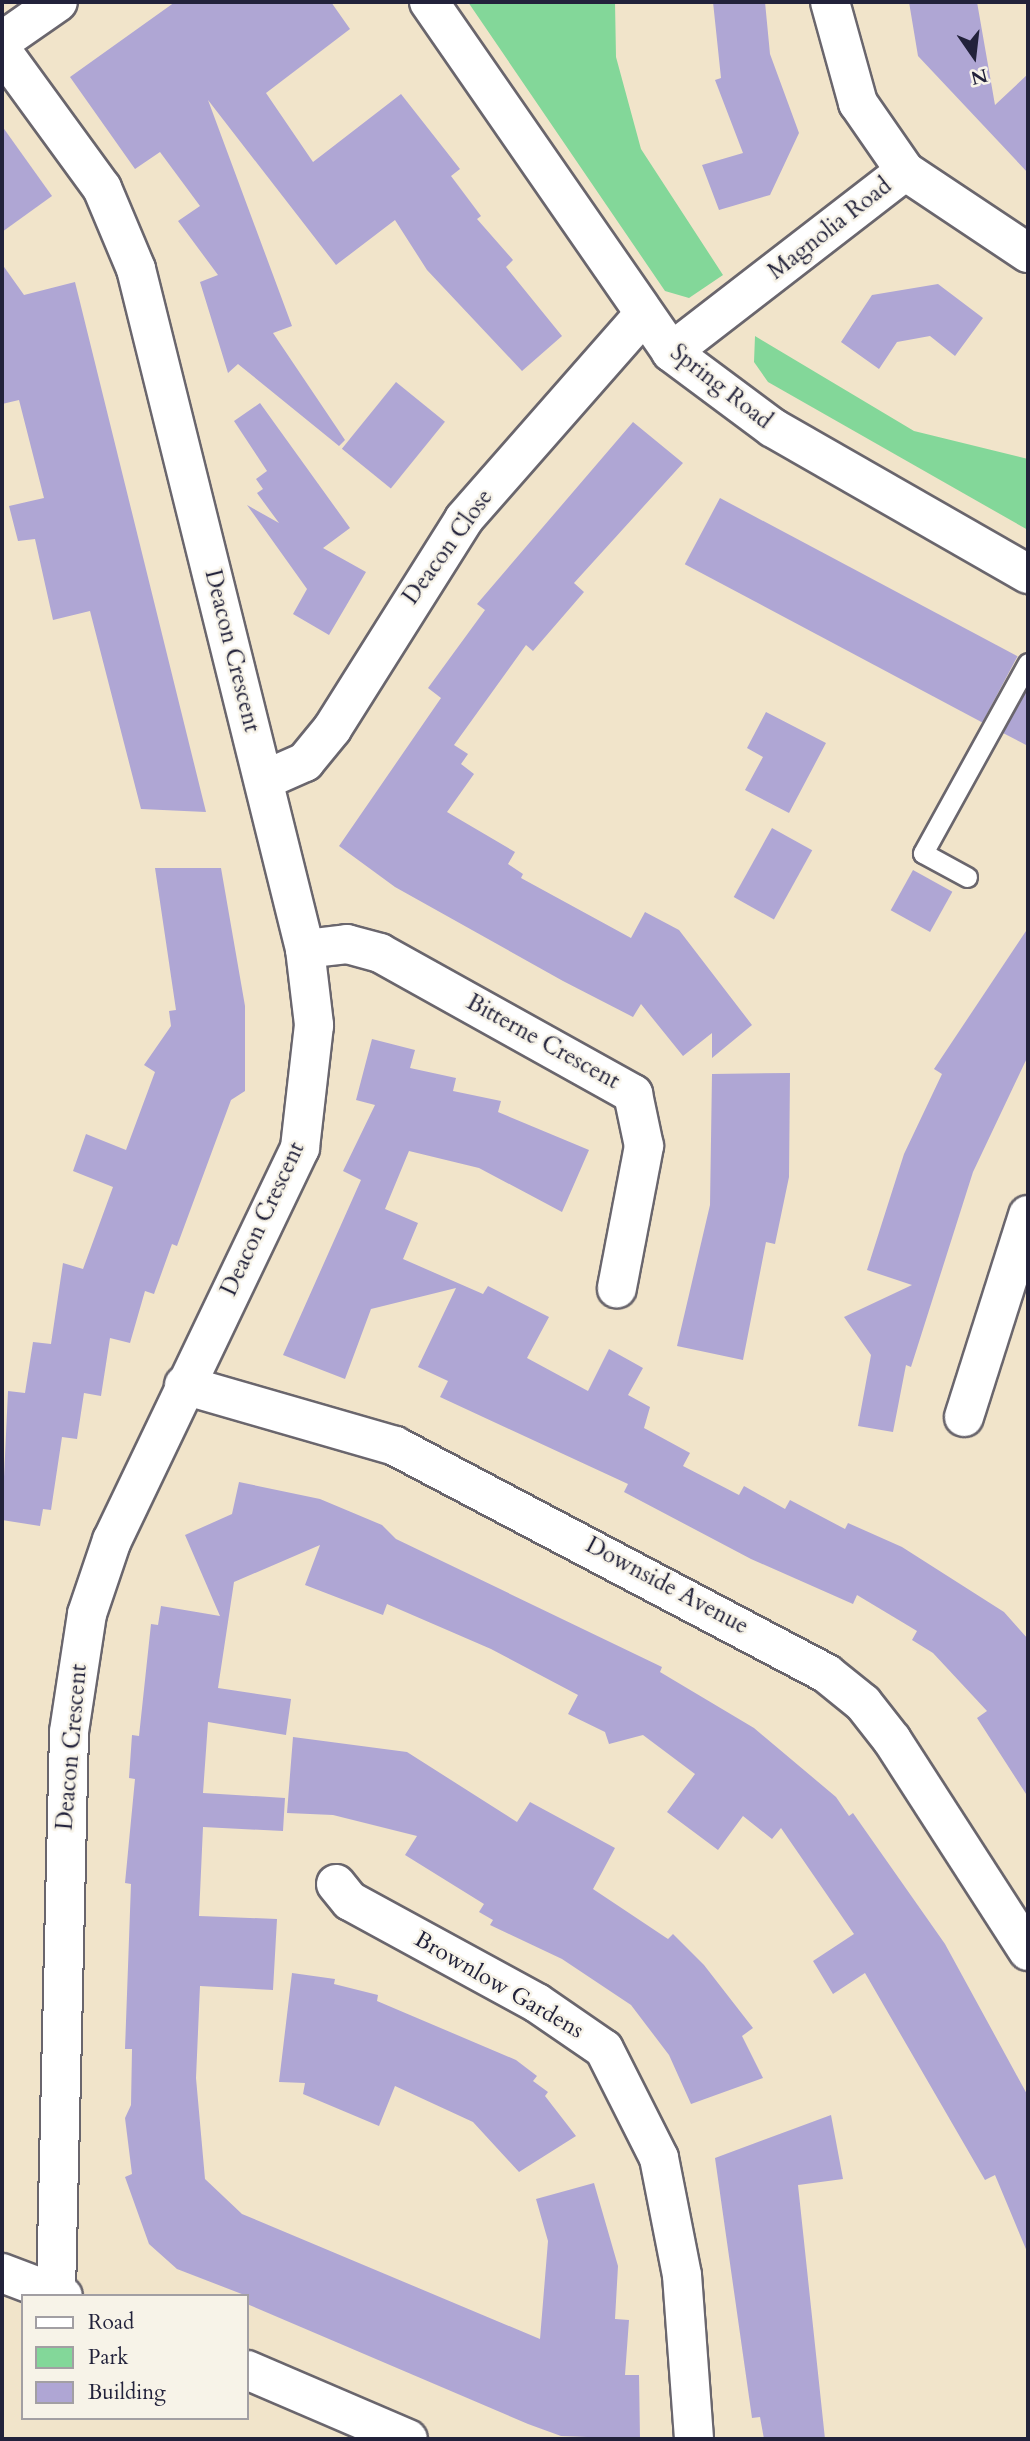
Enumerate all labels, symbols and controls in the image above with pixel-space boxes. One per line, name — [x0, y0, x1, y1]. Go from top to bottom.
north arrow — [939, 21, 1009, 91]
text: N — [968, 62, 990, 91]
street label: Magnolia Road — [763, 172, 897, 286]
street label: Spring Road — [665, 339, 777, 435]
street label: Deacon Close — [397, 484, 499, 610]
street label: Deacon Crescent — [198, 567, 266, 735]
street label: Bitterne Crescent — [462, 989, 624, 1095]
street label: Deacon Crescent — [215, 1138, 311, 1300]
street label: Downside Avenue — [581, 1532, 753, 1640]
street label: Deacon Crescent — [51, 1663, 93, 1831]
street label: Brownlow Gardens — [409, 1925, 589, 2045]
legend — [21, 2294, 248, 2420]
text: Road — [88, 2308, 134, 2337]
text: Park — [88, 2343, 128, 2372]
text: Building — [88, 2378, 166, 2407]

